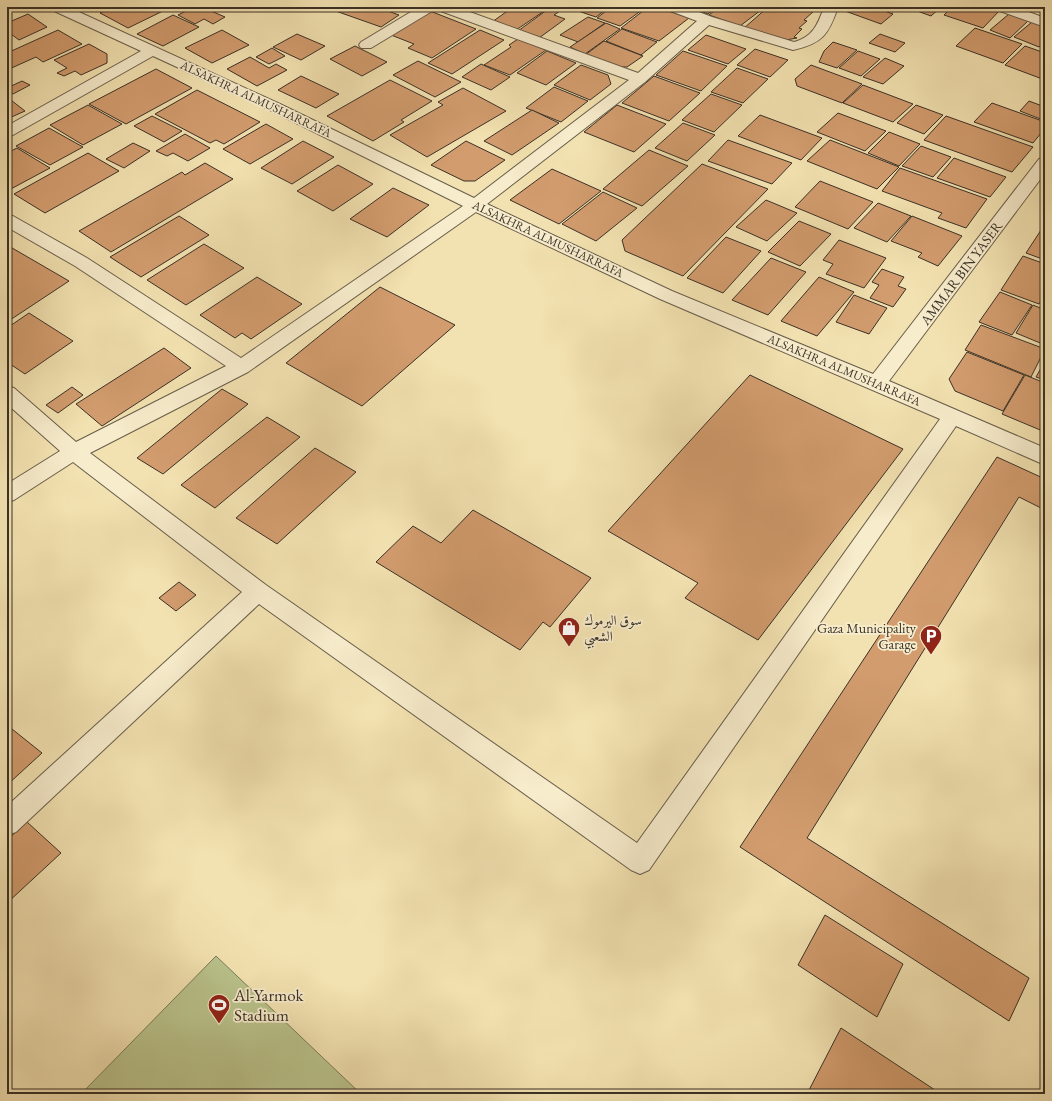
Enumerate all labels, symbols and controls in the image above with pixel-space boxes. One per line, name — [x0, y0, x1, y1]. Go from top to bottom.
street label: ALSAKHRA ALMUSHARRAFA — [177, 56, 335, 141]
street label: ALSAKHRA ALMUSHARRAFA — [469, 196, 627, 281]
street label: AMMAR BIN YASER — [915, 217, 1007, 329]
street label: ALSAKHRA ALMUSHARRAFA — [764, 330, 924, 410]
place label: سوق اليرموك الشعبي — [584, 611, 642, 649]
shop icon: سوق اليرموك الشعبي — [556, 615, 582, 648]
place label: Gaza Municipality Garage — [817, 619, 917, 653]
parking icon: Gaza Municipality Garage — [918, 623, 944, 656]
place label: Al-Yarmok Stadium — [233, 984, 304, 1026]
sports icon: Al-Yarmok Stadium — [206, 992, 232, 1025]

